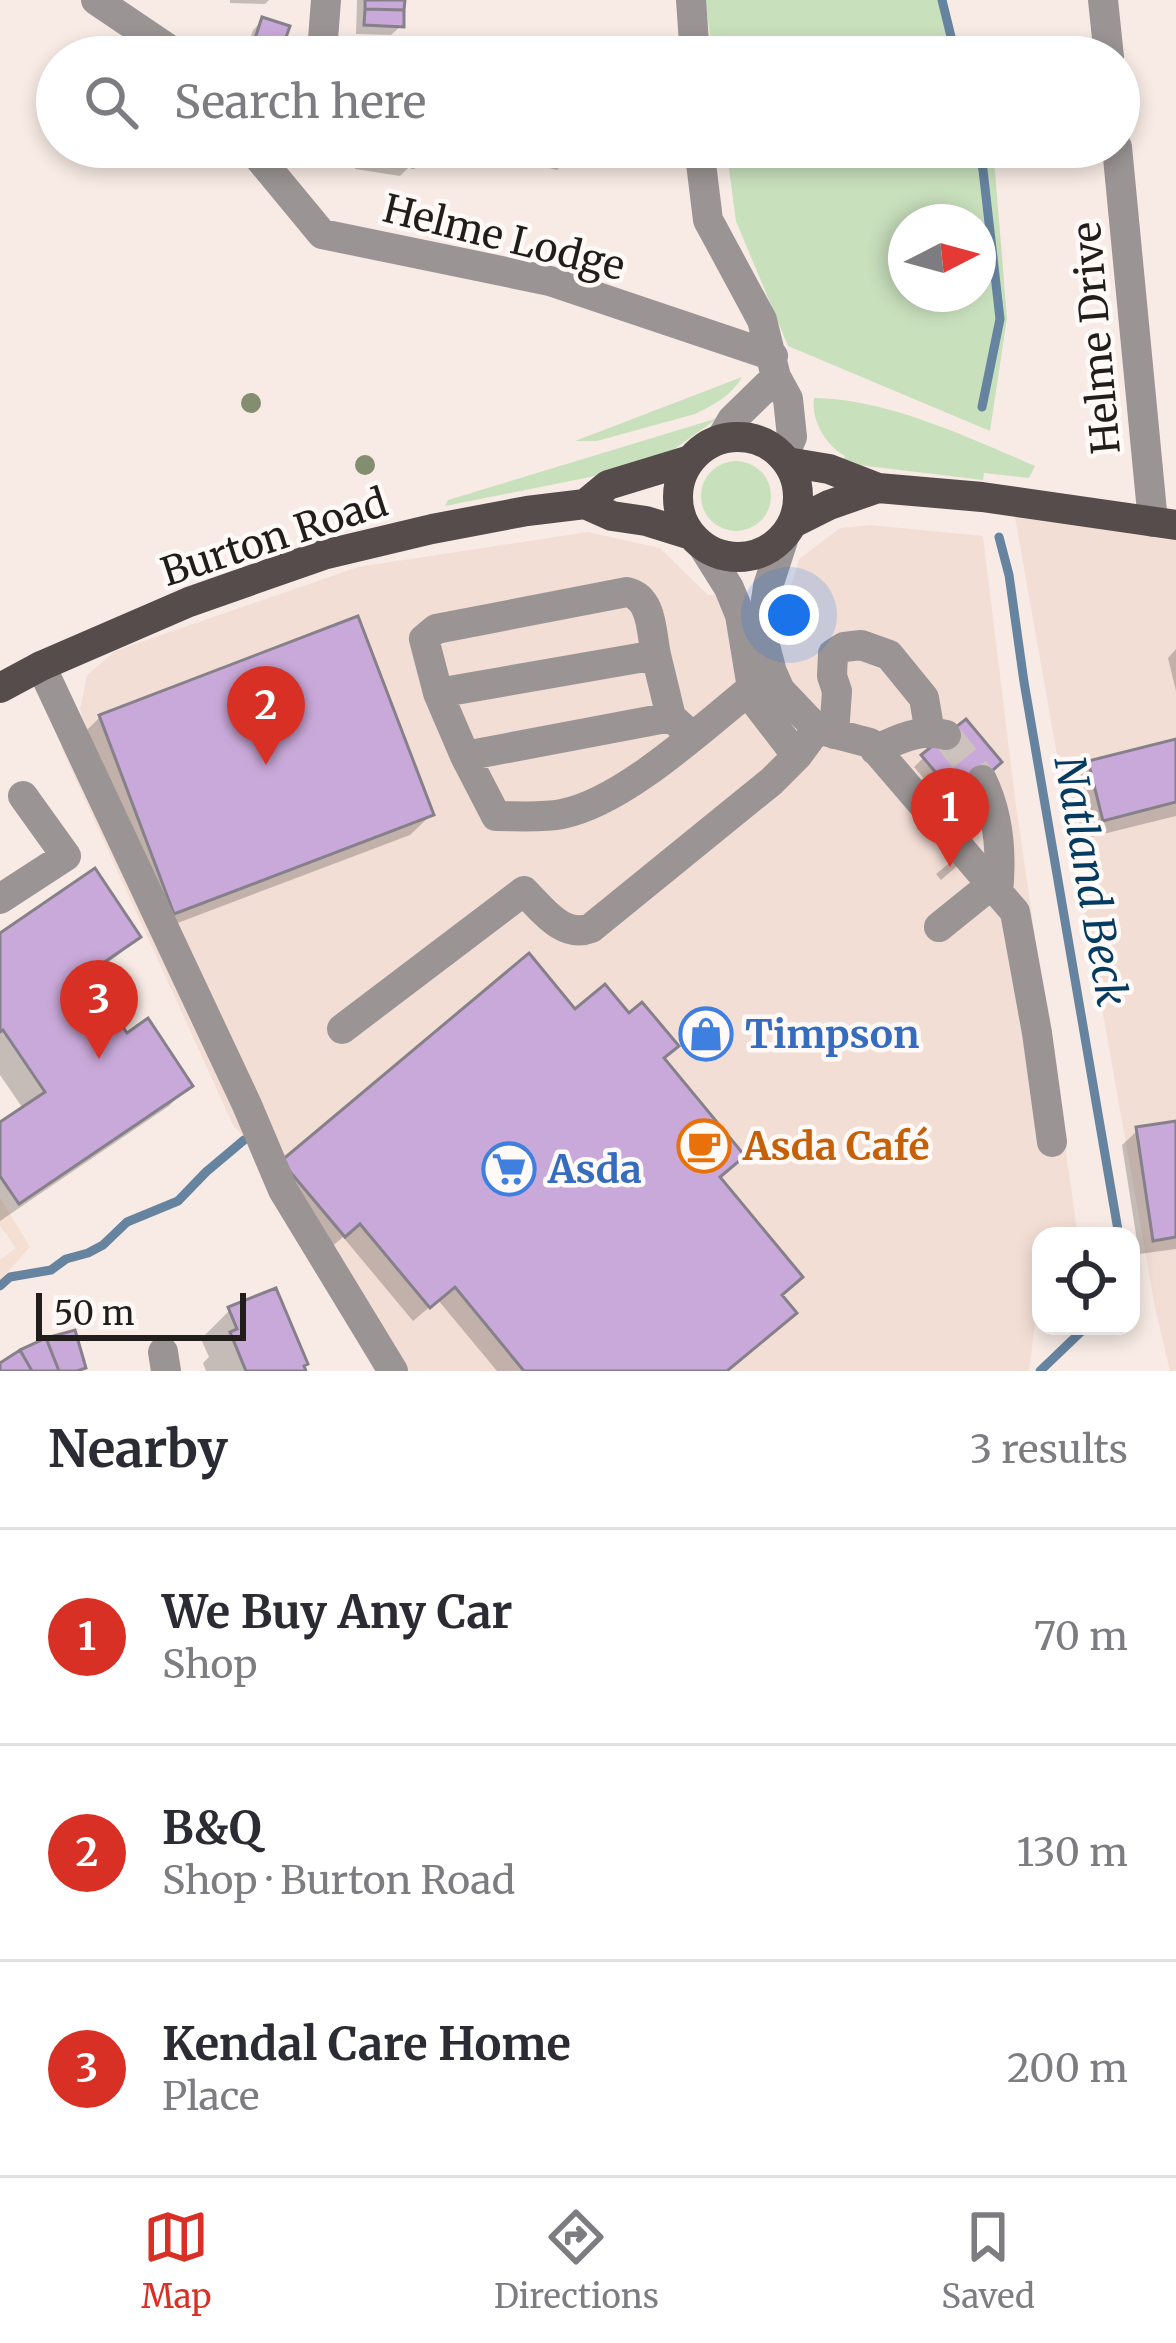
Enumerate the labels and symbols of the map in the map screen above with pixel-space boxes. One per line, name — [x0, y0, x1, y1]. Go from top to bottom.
street label: Helme Lodge — [378, 184, 630, 291]
north arrow — [888, 204, 996, 312]
street label: Helme Drive — [1062, 220, 1131, 456]
street label: Burton Road — [155, 478, 393, 597]
your location — [759, 585, 819, 645]
pin: 2 — [227, 666, 305, 765]
water label: Natland Beck — [1043, 752, 1139, 1010]
pin: 1 — [911, 768, 989, 867]
pin: 3 — [60, 960, 138, 1059]
shop icon: Timpson — [678, 1006, 734, 1062]
place label: Timpson — [745, 1010, 919, 1059]
cafe icon: Asda Café — [676, 1118, 732, 1174]
place label: Asda Café — [742, 1122, 930, 1171]
supermarket icon: Asda — [481, 1141, 537, 1197]
place label: Asda — [547, 1145, 642, 1194]
scale bar — [36, 1287, 246, 1340]

